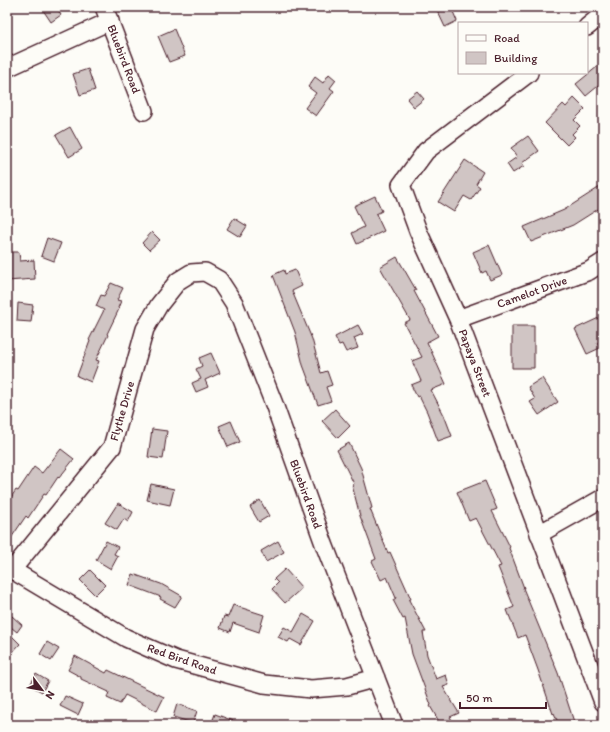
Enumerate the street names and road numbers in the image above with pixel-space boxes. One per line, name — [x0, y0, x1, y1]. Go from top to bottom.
street label: Bluebird Road — [104, 23, 144, 96]
street label: Camelot Drive — [495, 273, 569, 311]
street label: Papaya Street — [456, 327, 495, 399]
street label: Flythe Drive — [107, 379, 137, 442]
street label: Bluebird Road — [287, 458, 325, 531]
street label: Red Bird Road — [145, 640, 219, 678]

